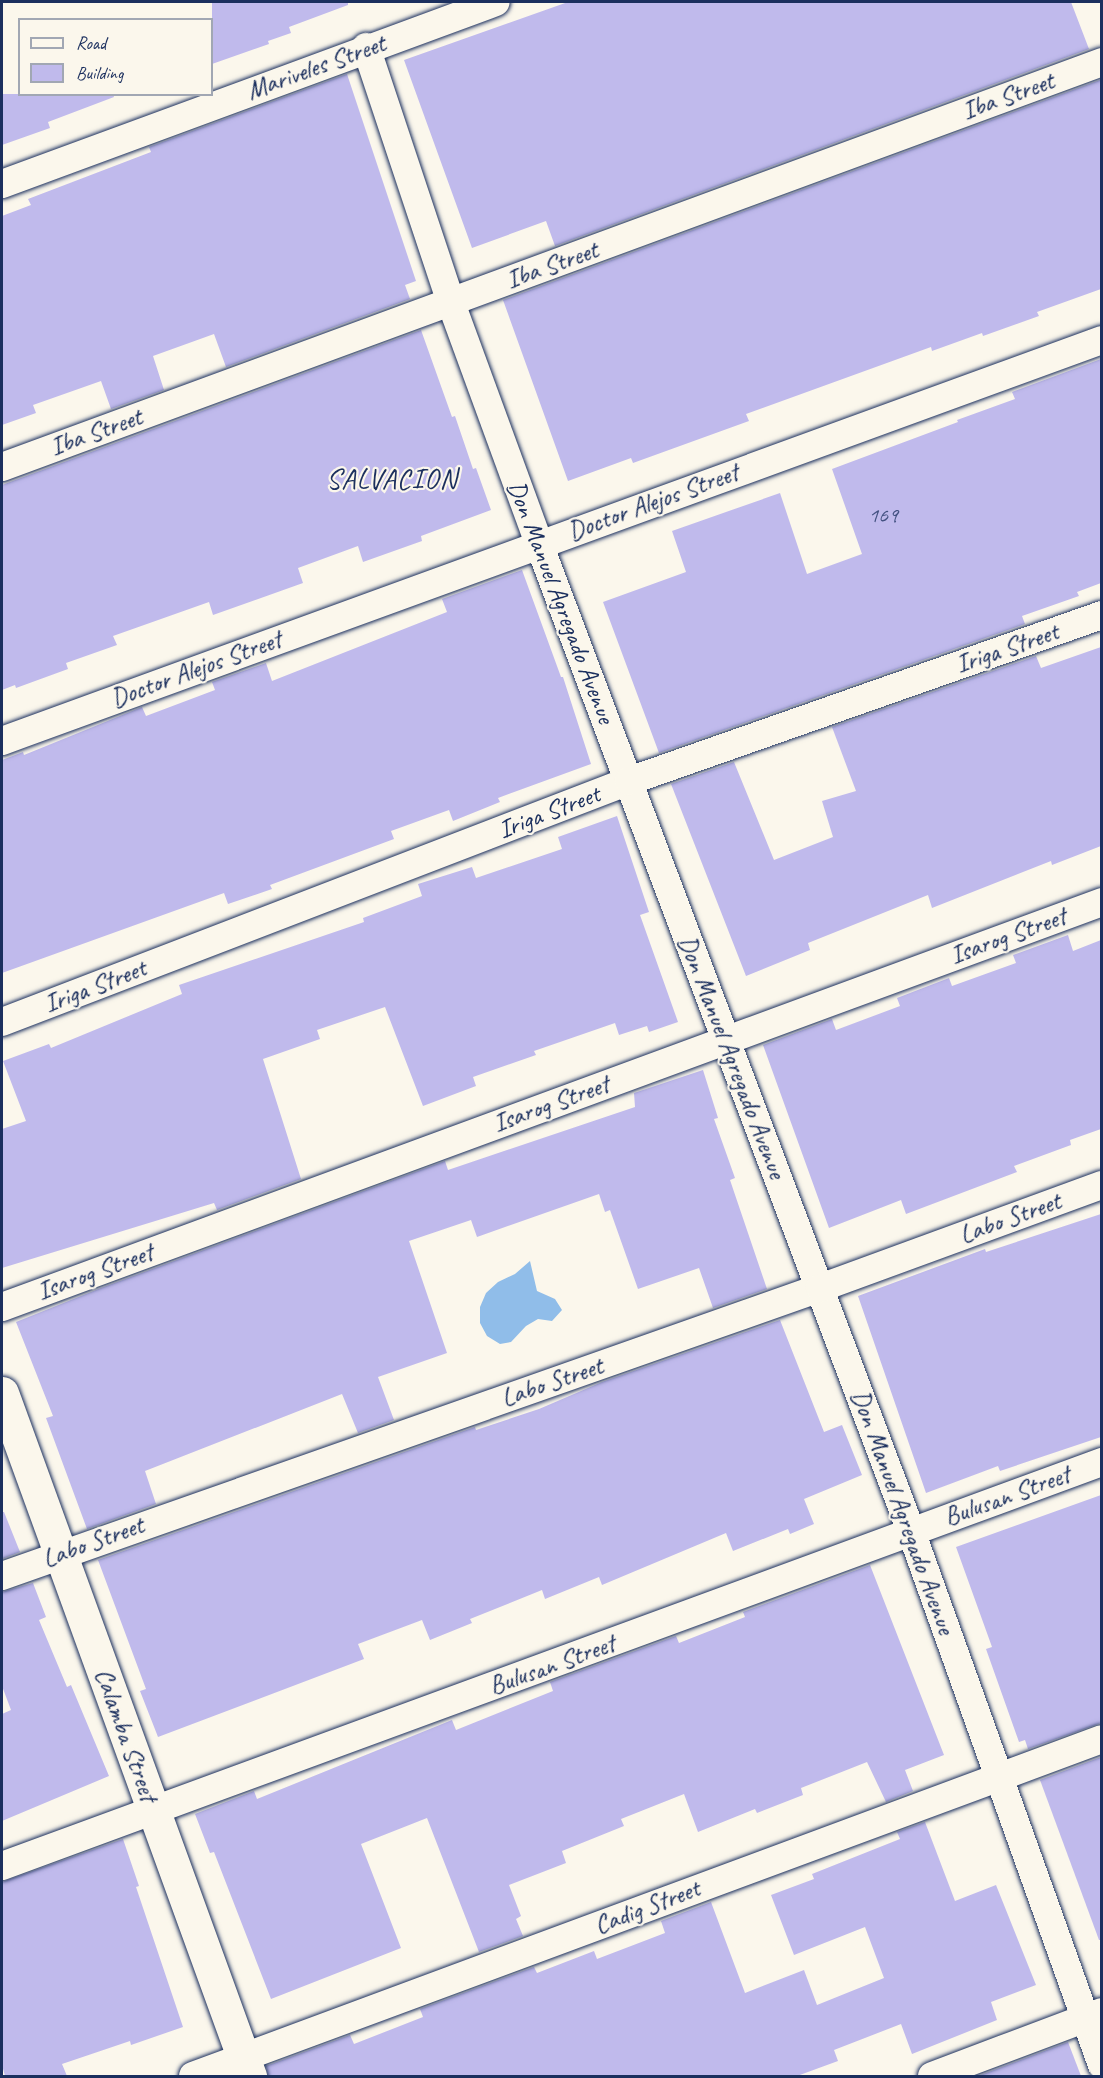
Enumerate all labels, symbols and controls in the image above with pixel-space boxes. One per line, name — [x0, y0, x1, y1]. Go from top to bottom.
legend — [18, 18, 213, 96]
street label: Mariveles Street — [242, 27, 390, 107]
text: Road — [76, 32, 106, 54]
text: Building — [76, 62, 123, 84]
street label: Iba Street — [958, 65, 1058, 127]
street label: Iba Street — [502, 234, 602, 296]
street label: Iba Street — [46, 401, 146, 463]
street label: Doctor Alejos Street — [563, 457, 743, 547]
district label: SALVACION — [326, 462, 458, 496]
street label: Don Manuel Agregado Avenue — [500, 476, 622, 728]
house number: 169 — [868, 503, 898, 529]
street label: Iriga Street — [951, 616, 1063, 680]
street label: Doctor Alejos Street — [106, 624, 286, 714]
street label: Iriga Street — [493, 778, 605, 846]
street label: Isarog Street — [946, 901, 1070, 971]
street label: Don Manuel Agregado Avenue — [671, 931, 793, 1183]
street label: Iriga Street — [39, 952, 151, 1020]
street label: Isarog Street — [489, 1069, 613, 1139]
street label: Labo Street — [955, 1185, 1065, 1251]
street label: Isarog Street — [33, 1237, 157, 1307]
street label: Labo Street — [497, 1350, 607, 1414]
street label: Don Manuel Agregado Avenue — [844, 1385, 962, 1639]
street label: Bulusan Street — [940, 1459, 1074, 1533]
street label: Labo Street — [38, 1509, 148, 1575]
street label: Bulusan Street — [485, 1628, 619, 1702]
street label: Calamba Street — [88, 1664, 164, 1806]
street label: Cadig Street — [590, 1873, 704, 1941]

